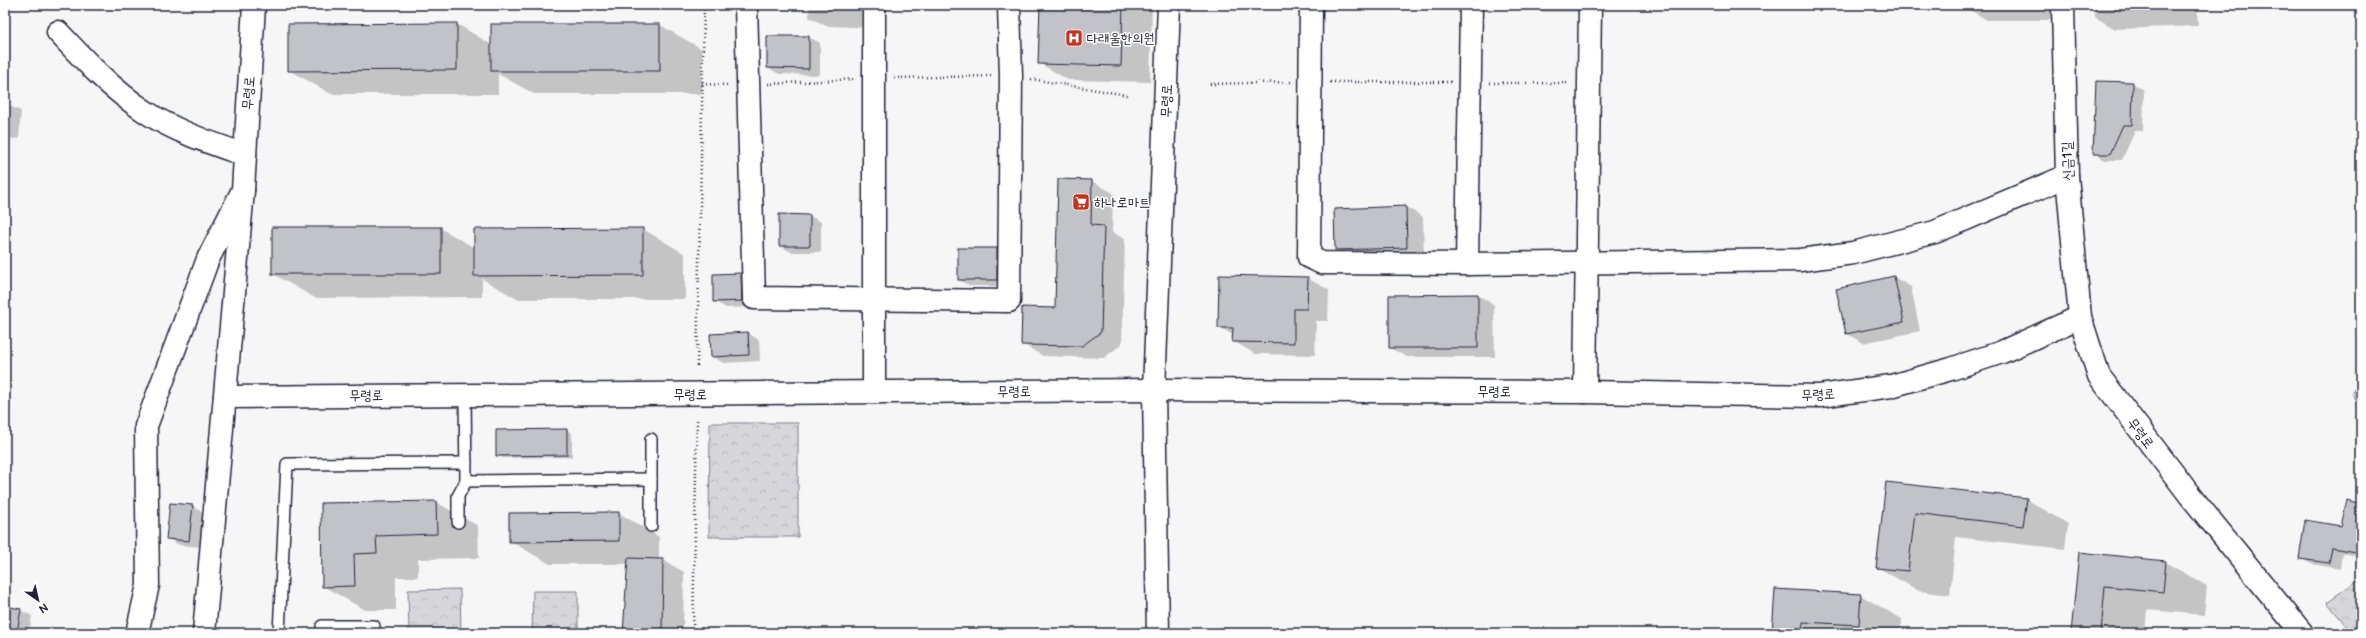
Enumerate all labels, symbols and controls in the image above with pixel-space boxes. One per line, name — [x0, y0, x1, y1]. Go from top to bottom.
hospital icon: 다래울한의원 — [1064, 28, 1084, 48]
place label: 다래울한의원 — [1087, 30, 1155, 47]
street label: 무령로 — [239, 76, 258, 110]
street label: 무령로 — [1157, 84, 1176, 118]
street label: 신금1길 — [2058, 140, 2077, 181]
supermarket icon: 하나로마트 — [1071, 192, 1091, 212]
place label: 하나로마트 — [1094, 194, 1150, 211]
street label: 무령로 — [997, 383, 1031, 400]
street label: 무령로 — [1477, 383, 1511, 400]
street label: 무령로 — [1801, 385, 1835, 404]
street label: 무령로 — [673, 386, 707, 403]
street label: 무령로 — [349, 387, 383, 404]
street label: 무령로 — [2124, 415, 2158, 452]
north arrow — [18, 580, 58, 620]
text: N — [36, 600, 50, 616]

